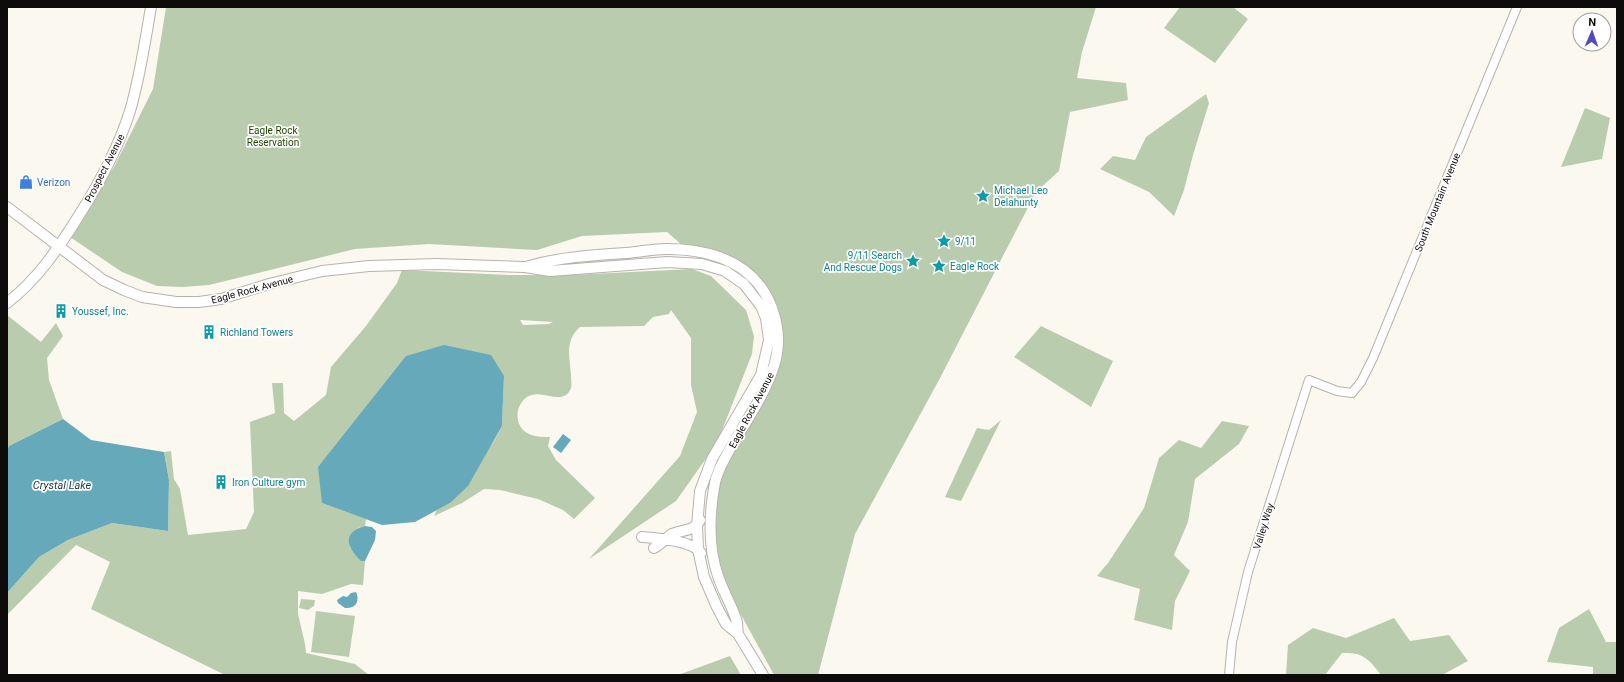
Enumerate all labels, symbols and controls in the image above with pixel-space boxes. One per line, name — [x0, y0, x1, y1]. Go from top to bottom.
north arrow — [1572, 12, 1612, 52]
text: N — [1588, 16, 1597, 29]
park label: Eagle Rock Reservation — [247, 125, 299, 148]
street label: Prospect Avenue — [83, 132, 126, 204]
street label: South Mountain Avenue — [1413, 151, 1462, 253]
shop icon: Verizon — [18, 174, 34, 190]
place label: Verizon — [37, 177, 70, 188]
place label: Michael Leo Delahunty — [994, 185, 1048, 208]
place icon: Michael Leo Delahunty — [975, 188, 991, 204]
place icon: 9/11 — [936, 233, 952, 249]
place label: 9/11 — [955, 236, 976, 247]
place label: 9/11 Search And Rescue Dogs — [824, 250, 902, 273]
place icon: 9/11 Search And Rescue Dogs — [905, 253, 921, 269]
place icon: Eagle Rock — [931, 258, 947, 274]
place label: Eagle Rock — [950, 261, 1000, 272]
street label: Eagle Rock Avenue — [210, 273, 294, 306]
building icon: Youssef, Inc. — [53, 303, 69, 319]
place label: Youssef, Inc. — [72, 306, 129, 317]
building icon: Richland Towers — [201, 324, 217, 340]
place label: Richland Towers — [220, 327, 293, 338]
street label: Eagle Rock Avenue — [727, 370, 776, 450]
building icon: Iron Culture gym — [213, 474, 229, 490]
place label: Iron Culture gym — [232, 477, 305, 488]
water label: Crystal Lake — [33, 479, 91, 492]
street label: Valley Way — [1251, 501, 1276, 551]

